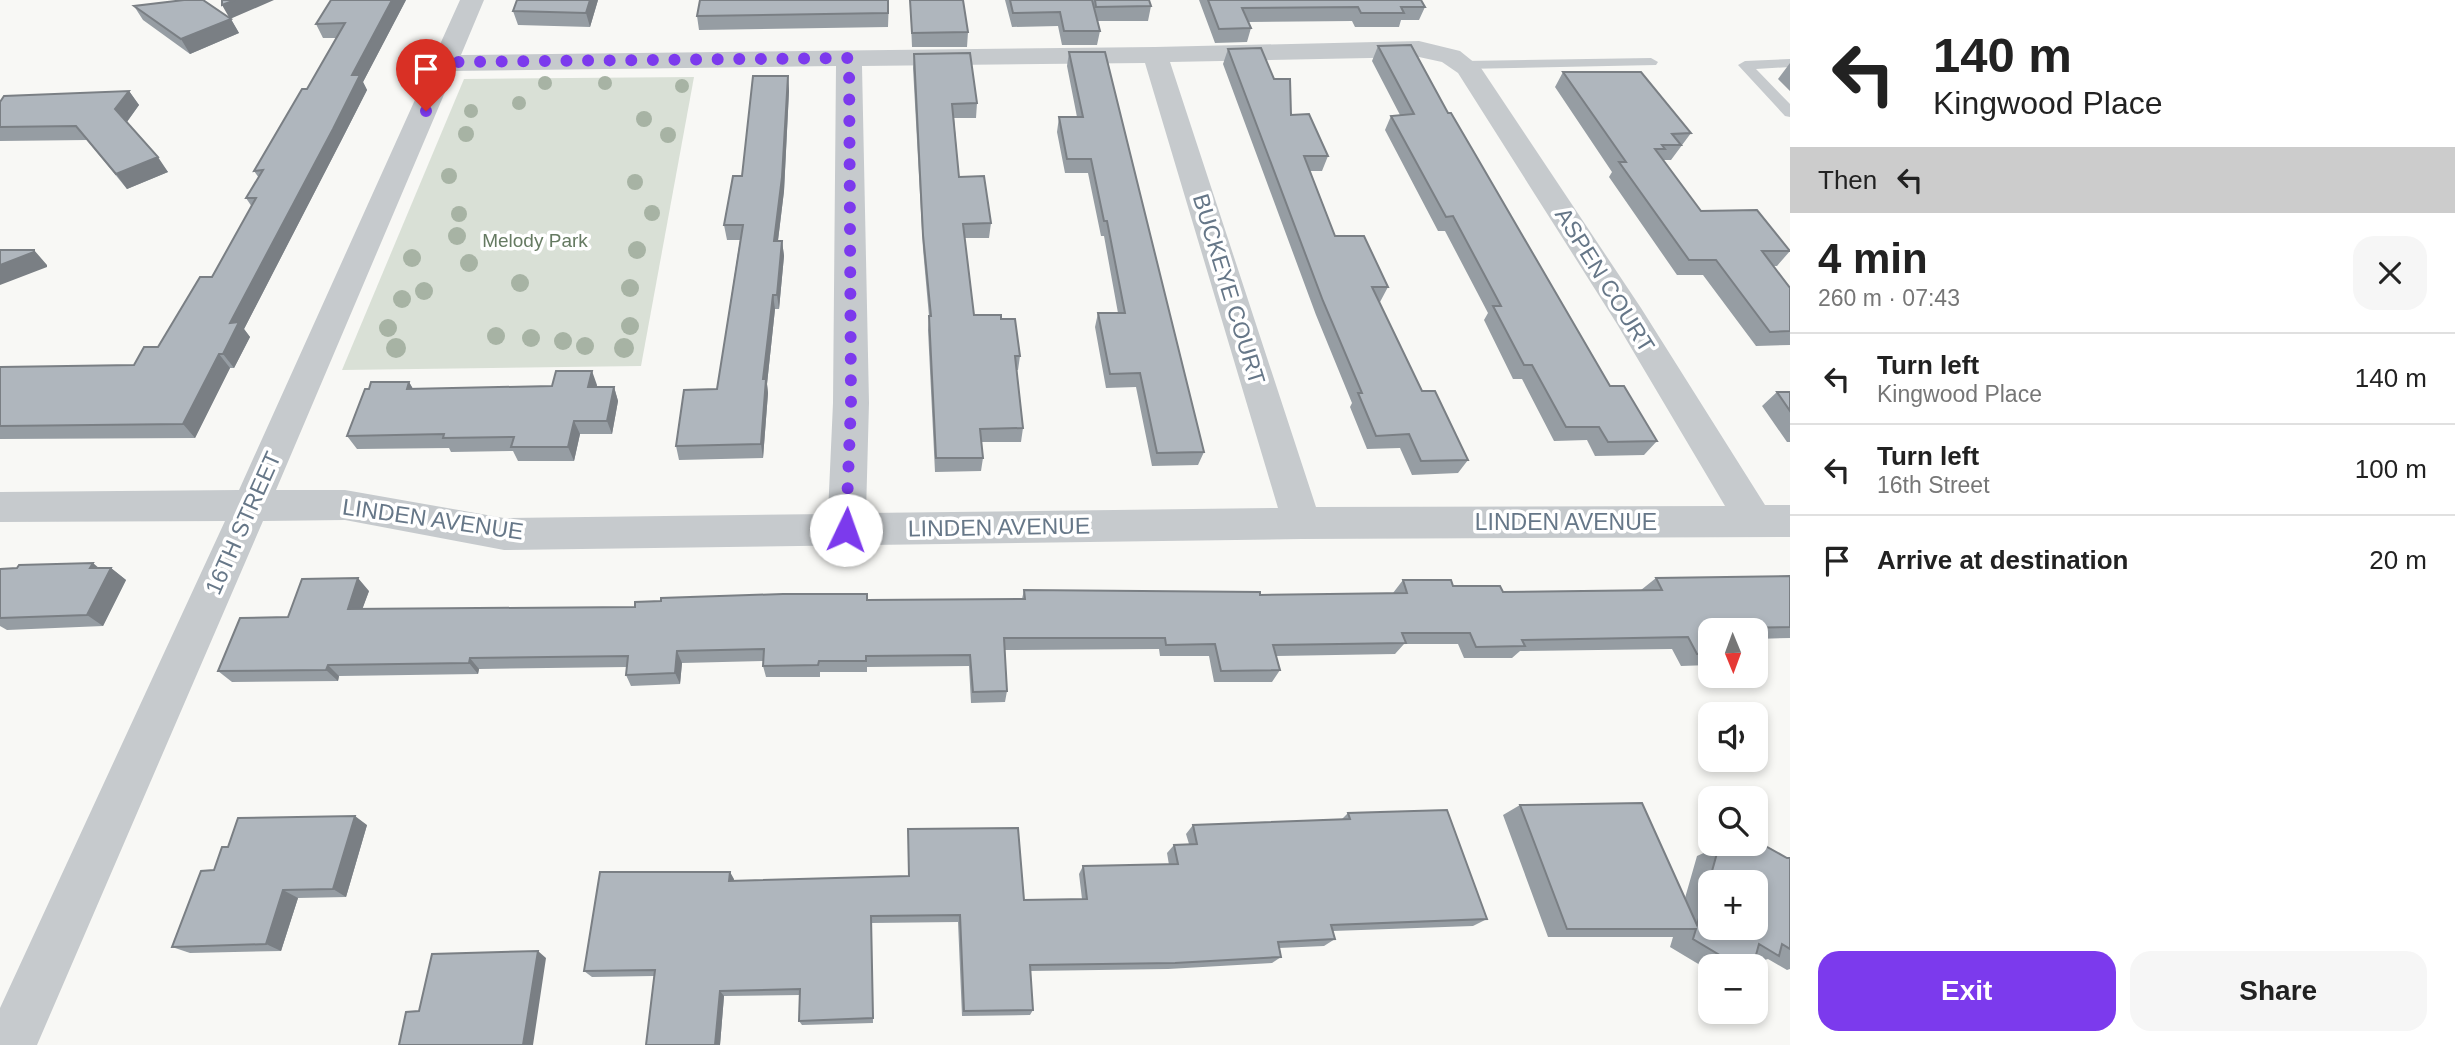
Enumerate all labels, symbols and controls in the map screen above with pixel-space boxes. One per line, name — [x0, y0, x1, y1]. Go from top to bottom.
icon: left — [1818, 28, 1909, 119]
text: 140 m — [1933, 28, 2072, 82]
pin — [396, 39, 456, 111]
icon: arrive — [407, 50, 445, 88]
text: Kingwood Place — [1933, 85, 2162, 121]
icon: left — [1891, 161, 1929, 199]
text: Then — [1818, 165, 1877, 195]
street label: BUCKEYE COURT — [1188, 191, 1270, 387]
street label: ASPEN COURT — [1550, 203, 1660, 357]
park label: Melody Park — [482, 230, 588, 251]
text: 4 min — [1818, 235, 1928, 282]
button: close — [2353, 236, 2427, 310]
text: 260 m · 07:43 — [1818, 285, 1960, 311]
text: Turn left — [1877, 350, 1979, 380]
icon: left — [1818, 360, 1856, 398]
text: 140 m — [2355, 363, 2427, 393]
text: Kingwood Place — [1877, 381, 2042, 407]
text: Turn left — [1877, 441, 1979, 471]
street label: 16TH STREET — [200, 448, 286, 598]
icon: left — [1818, 451, 1856, 489]
text: 100 m — [2355, 454, 2427, 484]
text: 16th Street — [1877, 472, 1990, 498]
street label: LINDEN AVENUE — [341, 493, 525, 545]
position arrow — [809, 493, 883, 567]
street label: LINDEN AVENUE — [1475, 509, 1657, 535]
street label: LINDEN AVENUE — [908, 512, 1090, 542]
icon: arrive — [1818, 542, 1856, 580]
text: Arrive at destination — [1877, 545, 2128, 575]
text: 20 m — [2369, 545, 2427, 575]
north arrow — [1698, 618, 1768, 688]
map controls — [1698, 618, 1768, 1024]
button: sound — [1698, 702, 1768, 772]
button: search — [1698, 786, 1768, 856]
button: + — [1698, 870, 1768, 940]
button: Exit — [1818, 951, 2116, 1031]
button: Share — [2130, 951, 2427, 1031]
button: − — [1698, 954, 1768, 1024]

